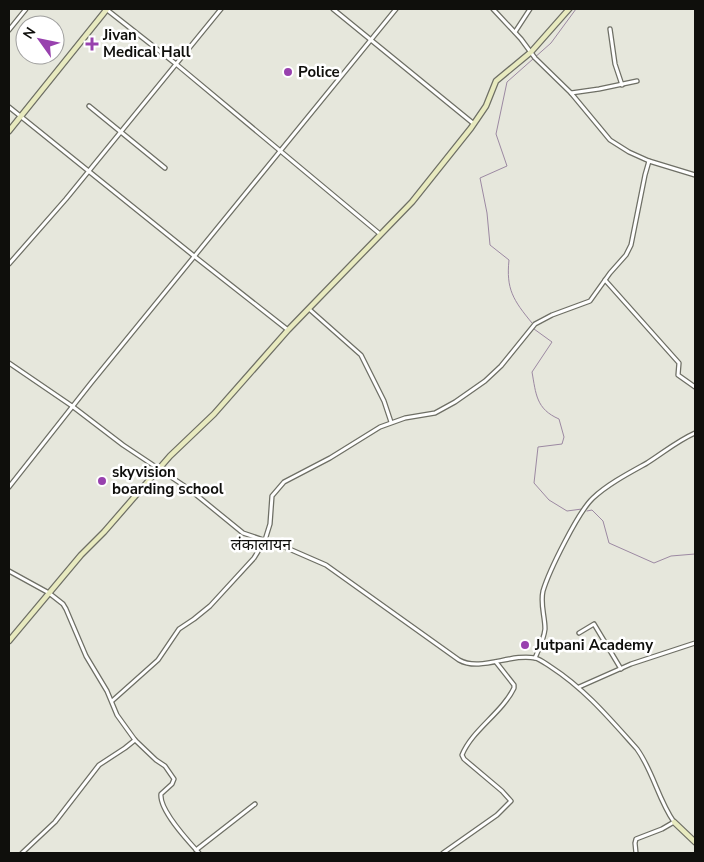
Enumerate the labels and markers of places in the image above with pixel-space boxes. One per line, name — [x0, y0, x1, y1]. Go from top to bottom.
place label: Jivan Medical Hall — [102, 25, 191, 62]
marker: Jivan Medical Hall — [85, 37, 99, 51]
place label: Police — [298, 62, 340, 82]
marker: Police — [282, 66, 294, 78]
place label: skyvision boarding school — [112, 462, 224, 499]
marker: skyvision boarding school — [96, 475, 108, 487]
place label: Jutpani Academy — [534, 635, 653, 655]
marker: Jutpani Academy — [519, 639, 531, 651]

